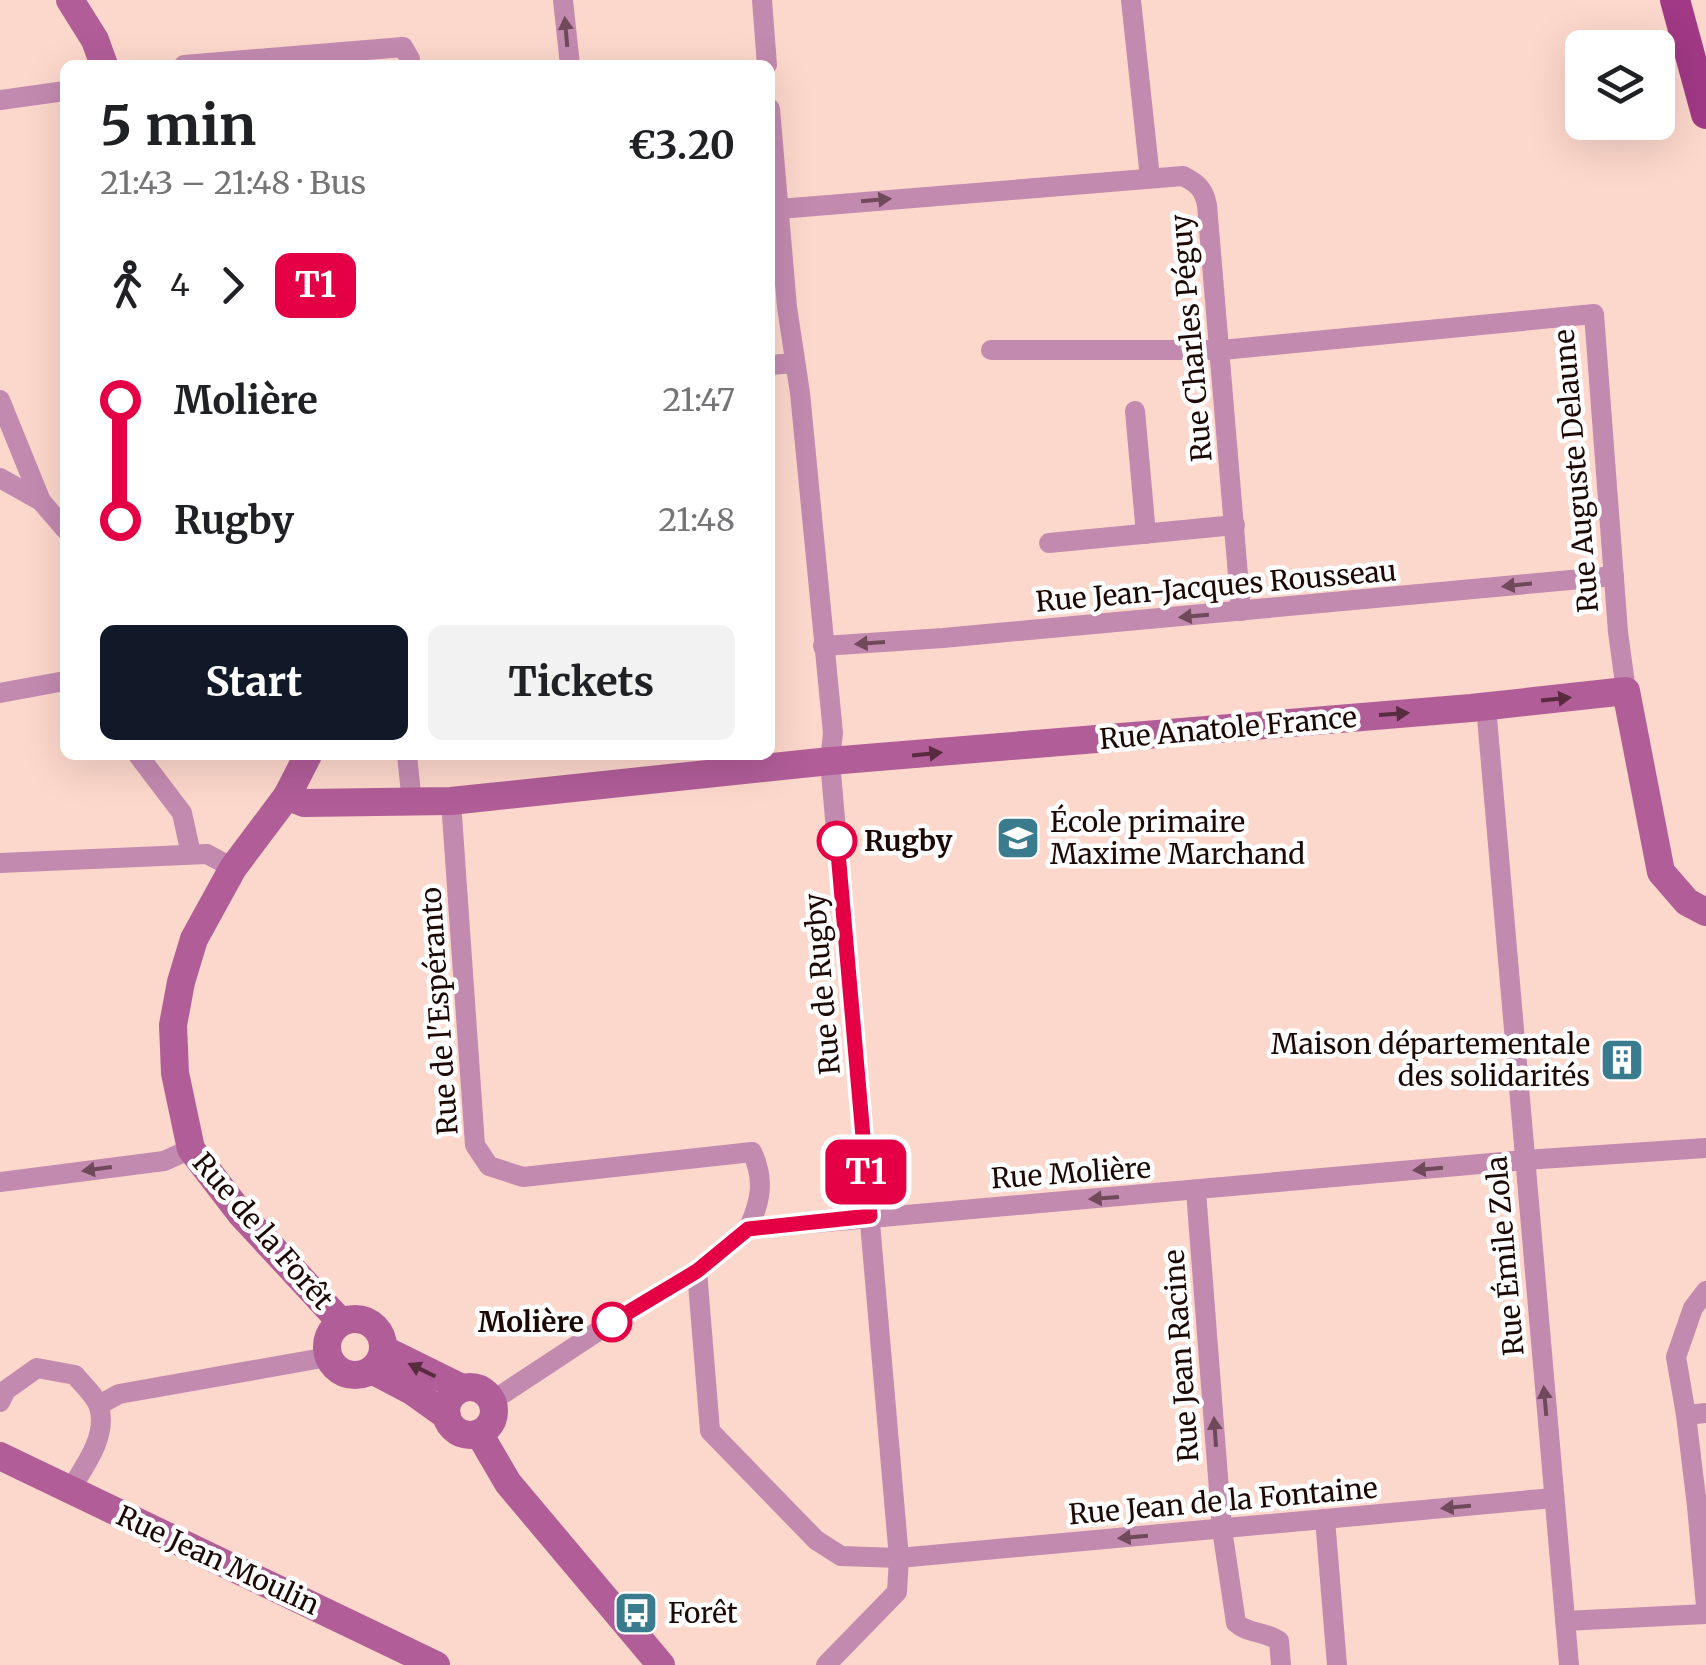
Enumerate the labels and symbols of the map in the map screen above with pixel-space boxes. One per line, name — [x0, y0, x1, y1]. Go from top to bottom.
one-way arrow — [558, 16, 574, 48]
one-way arrow — [860, 192, 892, 208]
street label: Rue Charles Péguy — [1162, 212, 1220, 463]
street label: Rue Auguste Delaune — [1546, 328, 1606, 614]
street label: Rue Jean-Jacques Rousseau — [1034, 552, 1398, 620]
one-way arrow — [1501, 578, 1533, 594]
one-way arrow — [1177, 608, 1209, 624]
one-way arrow — [853, 635, 885, 651]
one-way arrow — [1541, 691, 1572, 707]
street label: Rue Anatole France — [1098, 699, 1358, 757]
one-way arrow — [1378, 705, 1410, 721]
one-way arrow — [911, 745, 943, 761]
place label: École primaire Maxime Marchand — [1050, 804, 1305, 872]
school or university icon: École primaire Maxime Marchand — [995, 815, 1041, 861]
marker: Rugby — [818, 822, 856, 860]
place label: Rugby — [864, 823, 953, 859]
street label: Rue de l'Espéranto — [412, 886, 466, 1136]
street label: Rue de Rugby — [796, 891, 848, 1076]
place label: Maison départementale des solidarités — [1271, 1026, 1590, 1094]
building icon: Maison départementale des solidarités — [1599, 1037, 1645, 1083]
line badge: T1 — [821, 1140, 911, 1204]
street label: Rue de la Forêt — [185, 1145, 341, 1317]
street label: Rue Molière — [990, 1149, 1152, 1197]
street label: Rue Émile Zola — [1478, 1155, 1532, 1357]
one-way arrow — [80, 1161, 112, 1177]
one-way arrow — [1412, 1161, 1443, 1177]
one-way arrow — [1088, 1191, 1120, 1207]
street label: Rue Jean Racine — [1156, 1248, 1206, 1464]
marker: Molière — [593, 1303, 631, 1341]
place label: Molière — [478, 1304, 584, 1340]
one-way arrow — [407, 1361, 436, 1378]
one-way arrow — [1537, 1384, 1553, 1416]
one-way arrow — [1206, 1415, 1222, 1447]
street label: Rue Jean de la Fontaine — [1067, 1470, 1379, 1532]
street label: Rue Jean Moulin — [111, 1497, 325, 1623]
one-way arrow — [1440, 1499, 1472, 1515]
one-way arrow — [1116, 1530, 1148, 1546]
bus stop icon: Forêt — [613, 1590, 659, 1636]
place label: Forêt — [668, 1595, 738, 1631]

